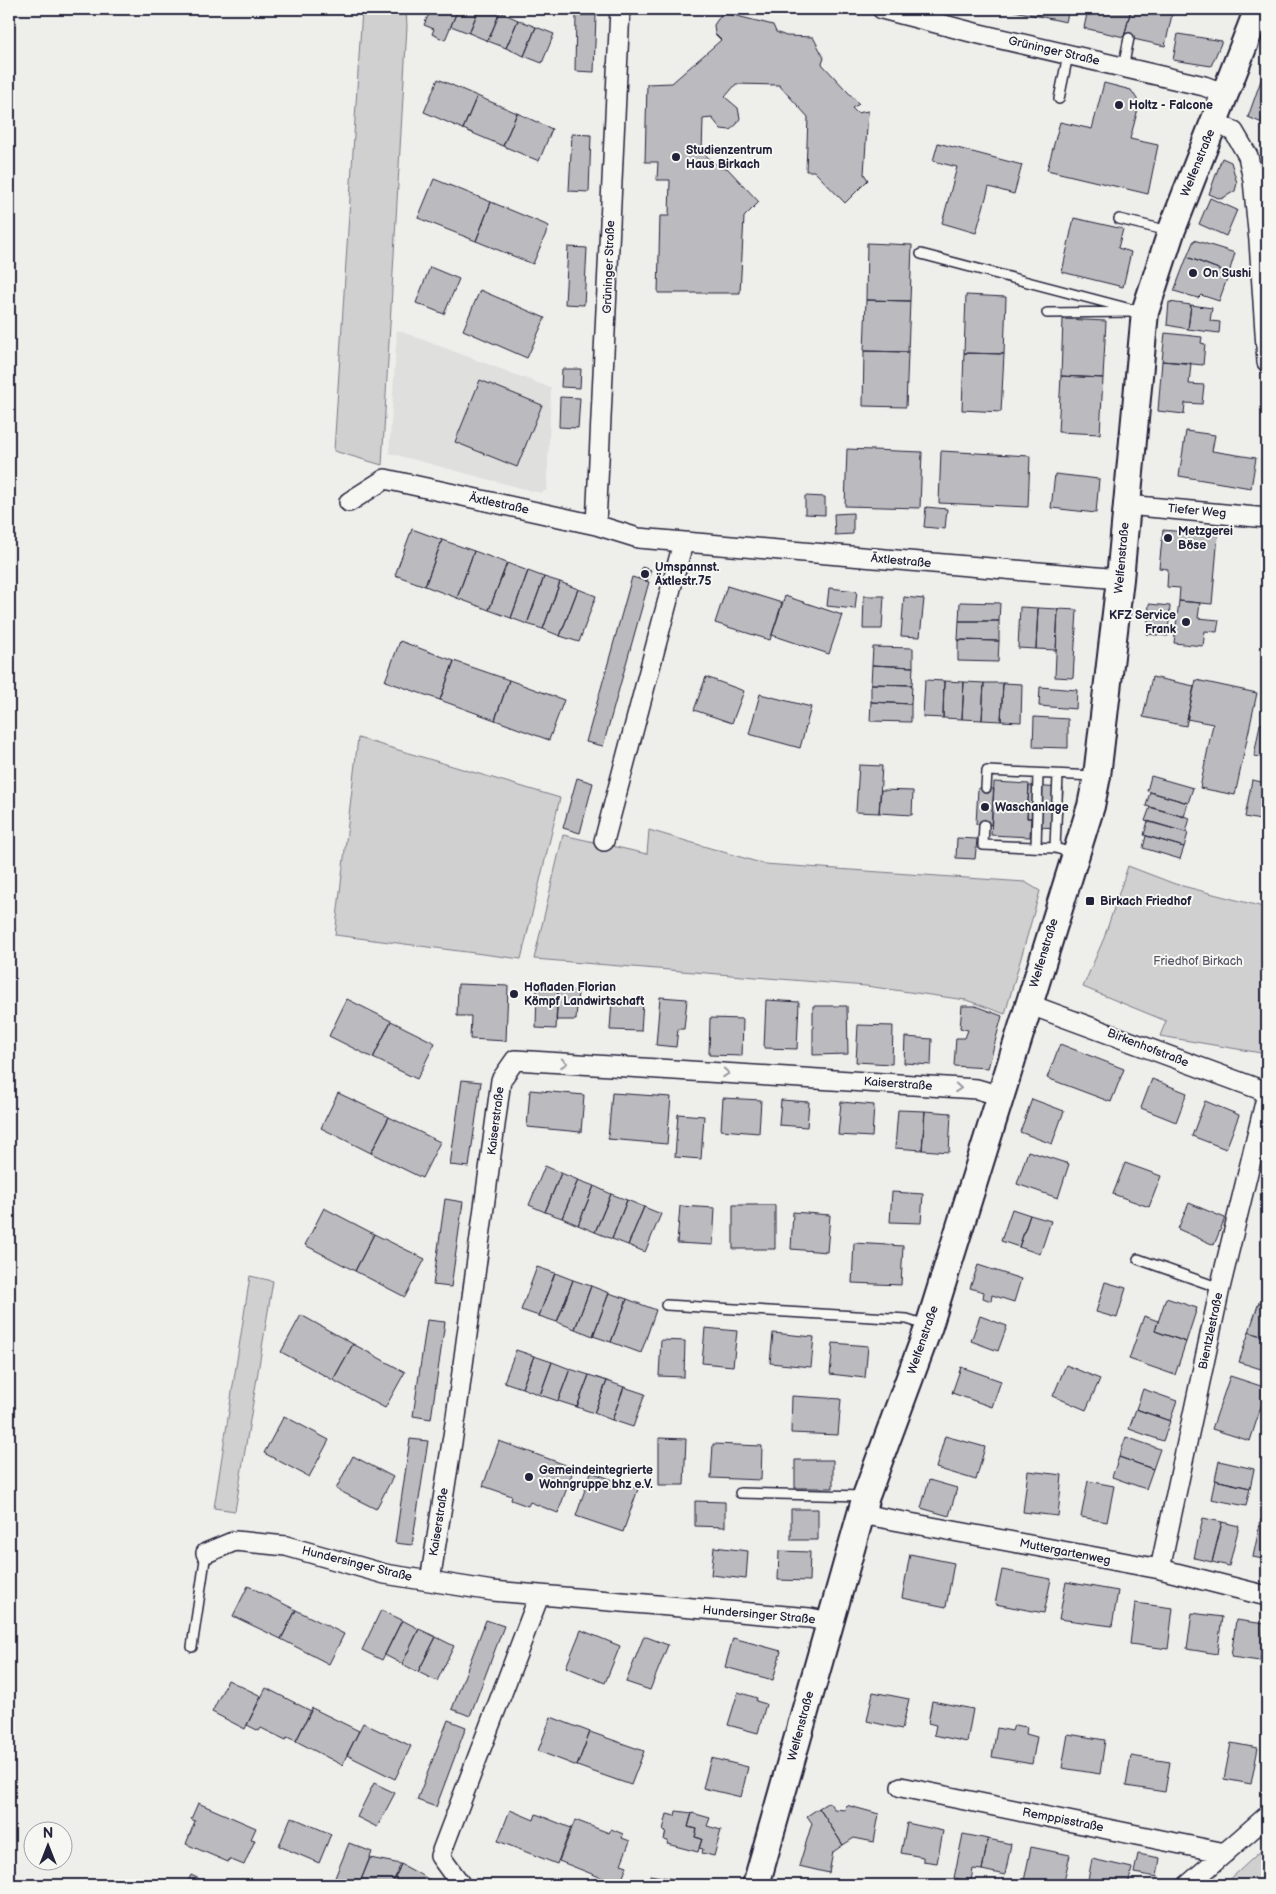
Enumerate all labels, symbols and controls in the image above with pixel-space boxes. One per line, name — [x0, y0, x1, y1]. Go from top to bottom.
street label: Grüninger Straße — [1007, 33, 1101, 69]
place label: Holtz - Falcone — [1129, 98, 1213, 113]
marker: Holtz - Falcone — [1113, 99, 1125, 111]
street label: Welfenstraße — [1178, 127, 1218, 199]
place label: Studienzentrum Haus Birkach — [686, 143, 773, 172]
marker: Studienzentrum Haus Birkach — [670, 151, 682, 163]
street label: Grüninger Straße — [600, 220, 618, 314]
place label: On Sushi — [1203, 266, 1251, 281]
marker: On Sushi — [1187, 267, 1199, 279]
street label: Äxtlestraße — [468, 489, 530, 518]
street label: Tiefer Weg — [1167, 501, 1227, 521]
street label: Welfenstraße — [1111, 522, 1133, 594]
place label: Metzgerei Böse — [1178, 524, 1233, 553]
marker: Metzgerei Böse — [1162, 532, 1174, 544]
street label: Äxtlestraße — [870, 550, 932, 571]
place label: Umspannst. Äxtlestr.75 — [654, 560, 720, 589]
marker: Umspannst. Äxtlestr.75 — [639, 568, 651, 580]
place label: KFZ Service Frank — [1109, 608, 1177, 637]
marker: KFZ Service Frank — [1180, 616, 1192, 628]
place label: Waschanlage — [995, 800, 1069, 815]
marker: Waschanlage — [979, 801, 991, 813]
place label: Birkach Friedhof — [1100, 894, 1192, 909]
marker: Birkach Friedhof — [1084, 895, 1096, 907]
street label: Welfenstraße — [1026, 917, 1062, 989]
park label: Friedhof Birkach — [1153, 954, 1243, 969]
place label: Hofladen Florian Kömpf Landwirtschaft — [524, 980, 644, 1009]
marker: Hofladen Florian Kömpf Landwirtschaft — [508, 988, 520, 1000]
street label: Birkenhofstraße — [1105, 1026, 1191, 1070]
one-way arrow — [560, 1057, 568, 1068]
one-way arrow — [723, 1068, 731, 1079]
street label: Kaiserstraße — [863, 1074, 933, 1094]
one-way arrow — [955, 1082, 963, 1093]
street label: Kaiserstraße — [484, 1086, 508, 1156]
street label: Bientzlestraße — [1196, 1291, 1226, 1371]
street label: Welfenstraße — [904, 1304, 942, 1376]
place label: Gemeindeintegrierte Wohngruppe bhz e.V. — [539, 1463, 653, 1492]
marker: Gemeindeintegrierte Wohngruppe bhz e.V. — [523, 1471, 535, 1483]
street label: Kaiserstraße — [426, 1487, 452, 1557]
street label: Muttergartenweg — [1018, 1536, 1112, 1568]
street label: Hundersinger Straße — [300, 1543, 414, 1585]
street label: Hundersinger Straße — [702, 1603, 816, 1627]
street label: Welfenstraße — [785, 1690, 817, 1762]
street label: Remppisstraße — [1021, 1805, 1105, 1835]
north arrow — [22, 1822, 72, 1872]
text: N — [43, 1825, 53, 1842]

